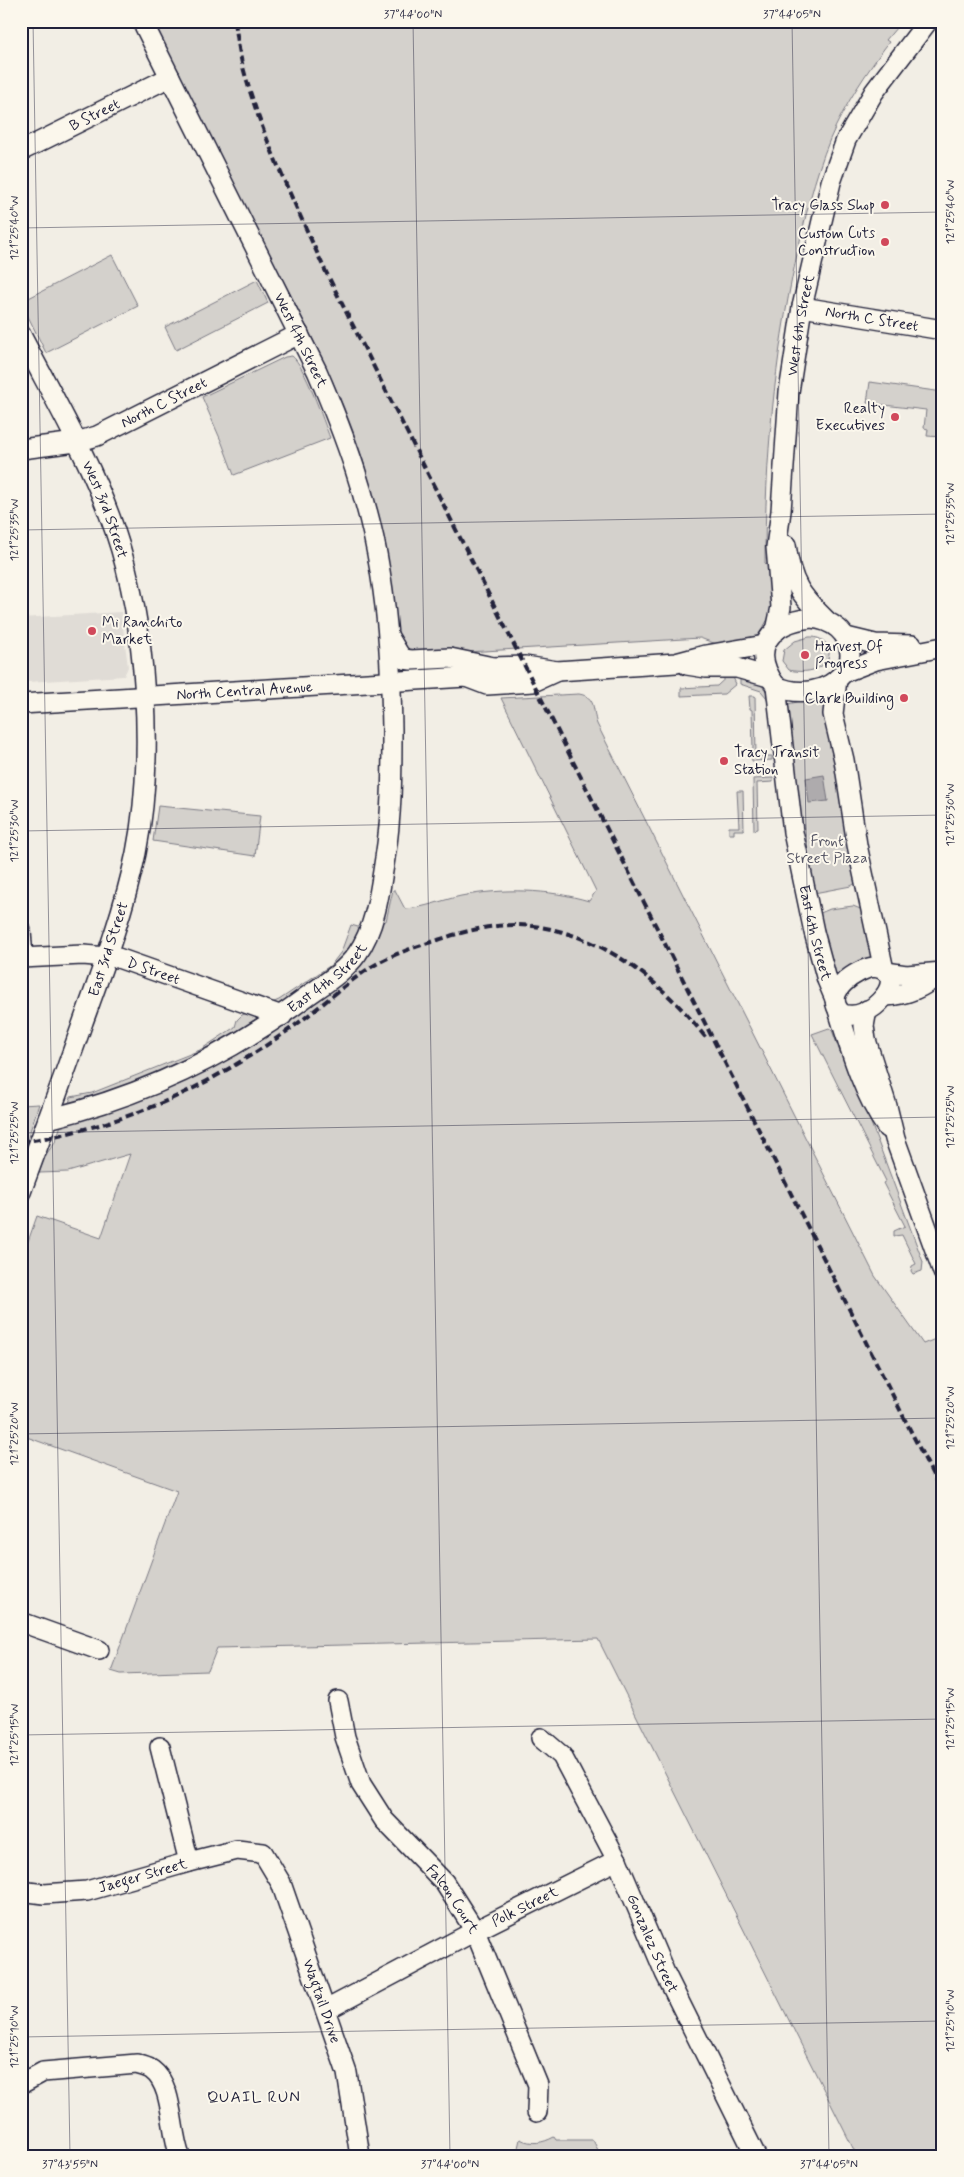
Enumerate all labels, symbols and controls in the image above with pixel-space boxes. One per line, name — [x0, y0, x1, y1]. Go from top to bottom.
text: 37°44'00"N — [384, 7, 442, 23]
text: 37°44'05"N — [763, 7, 821, 23]
street label: B Street — [66, 94, 124, 136]
text: 121°25'40"W — [943, 180, 959, 244]
text: 121°25'40"W — [7, 196, 23, 260]
place label: Tracy Glass Shop — [772, 196, 875, 216]
marker: Tracy Glass Shop — [879, 199, 891, 211]
place label: Custom Cuts Construction — [798, 224, 875, 261]
marker: Custom Cuts Construction — [879, 236, 891, 248]
street label: West 6th Street — [783, 273, 820, 377]
street label: West 4th Street — [268, 290, 332, 391]
street label: North C Street — [824, 302, 920, 337]
street label: North C Street — [118, 373, 211, 433]
place label: Realty Executives — [815, 399, 885, 436]
marker: Realty Executives — [889, 411, 901, 423]
street label: West 3rd Street — [77, 458, 132, 561]
text: 121°25'35"W — [943, 483, 959, 545]
text: 121°25'35"W — [7, 499, 23, 561]
place label: Mi Ranchito Market — [102, 613, 182, 650]
marker: Mi Ranchito Market — [86, 625, 98, 637]
place label: Harvest Of Progress — [815, 637, 883, 674]
marker: Harvest Of Progress — [799, 649, 811, 661]
street label: North Central Avenue — [176, 677, 313, 706]
place label: Clark Building — [804, 689, 894, 710]
marker: Clark Building — [898, 692, 910, 704]
place label: Tracy Transit Station — [734, 743, 819, 780]
marker: Tracy Transit Station — [718, 755, 730, 767]
text: 121°25'30"W — [943, 783, 959, 846]
text: 121°25'30"W — [7, 799, 23, 862]
park label: Front Street Plaza — [786, 832, 868, 869]
street label: East 6th Street — [793, 883, 836, 983]
street label: East 3rd Street — [84, 899, 134, 999]
street label: East 4th Street — [284, 940, 372, 1018]
street label: D Street — [124, 953, 183, 990]
text: 121°25'25"W — [943, 1086, 959, 1148]
text: 121°25'25"W — [7, 1102, 23, 1164]
text: 121°25'20"W — [943, 1386, 959, 1450]
text: 121°25'20"W — [7, 1402, 23, 1466]
text: 121°25'15"W — [943, 1688, 959, 1750]
text: 121°25'15"W — [7, 1704, 23, 1766]
street label: Jaeger Street — [96, 1854, 190, 1898]
street label: Falcon Court — [421, 1860, 483, 1938]
street label: Polk Street — [488, 1882, 562, 1932]
street label: Gonzalez Street — [622, 1891, 682, 1997]
street label: Wagtail Drive — [297, 1957, 345, 2046]
text: 121°25'10"W — [943, 1990, 959, 2052]
text: 121°25'10"W — [7, 2006, 23, 2068]
district label: QUAIL RUN — [207, 2087, 301, 2108]
text: 37°43'55"N — [42, 2157, 98, 2173]
text: 37°44'00"N — [421, 2157, 479, 2173]
text: 37°44'05"N — [800, 2157, 858, 2173]

